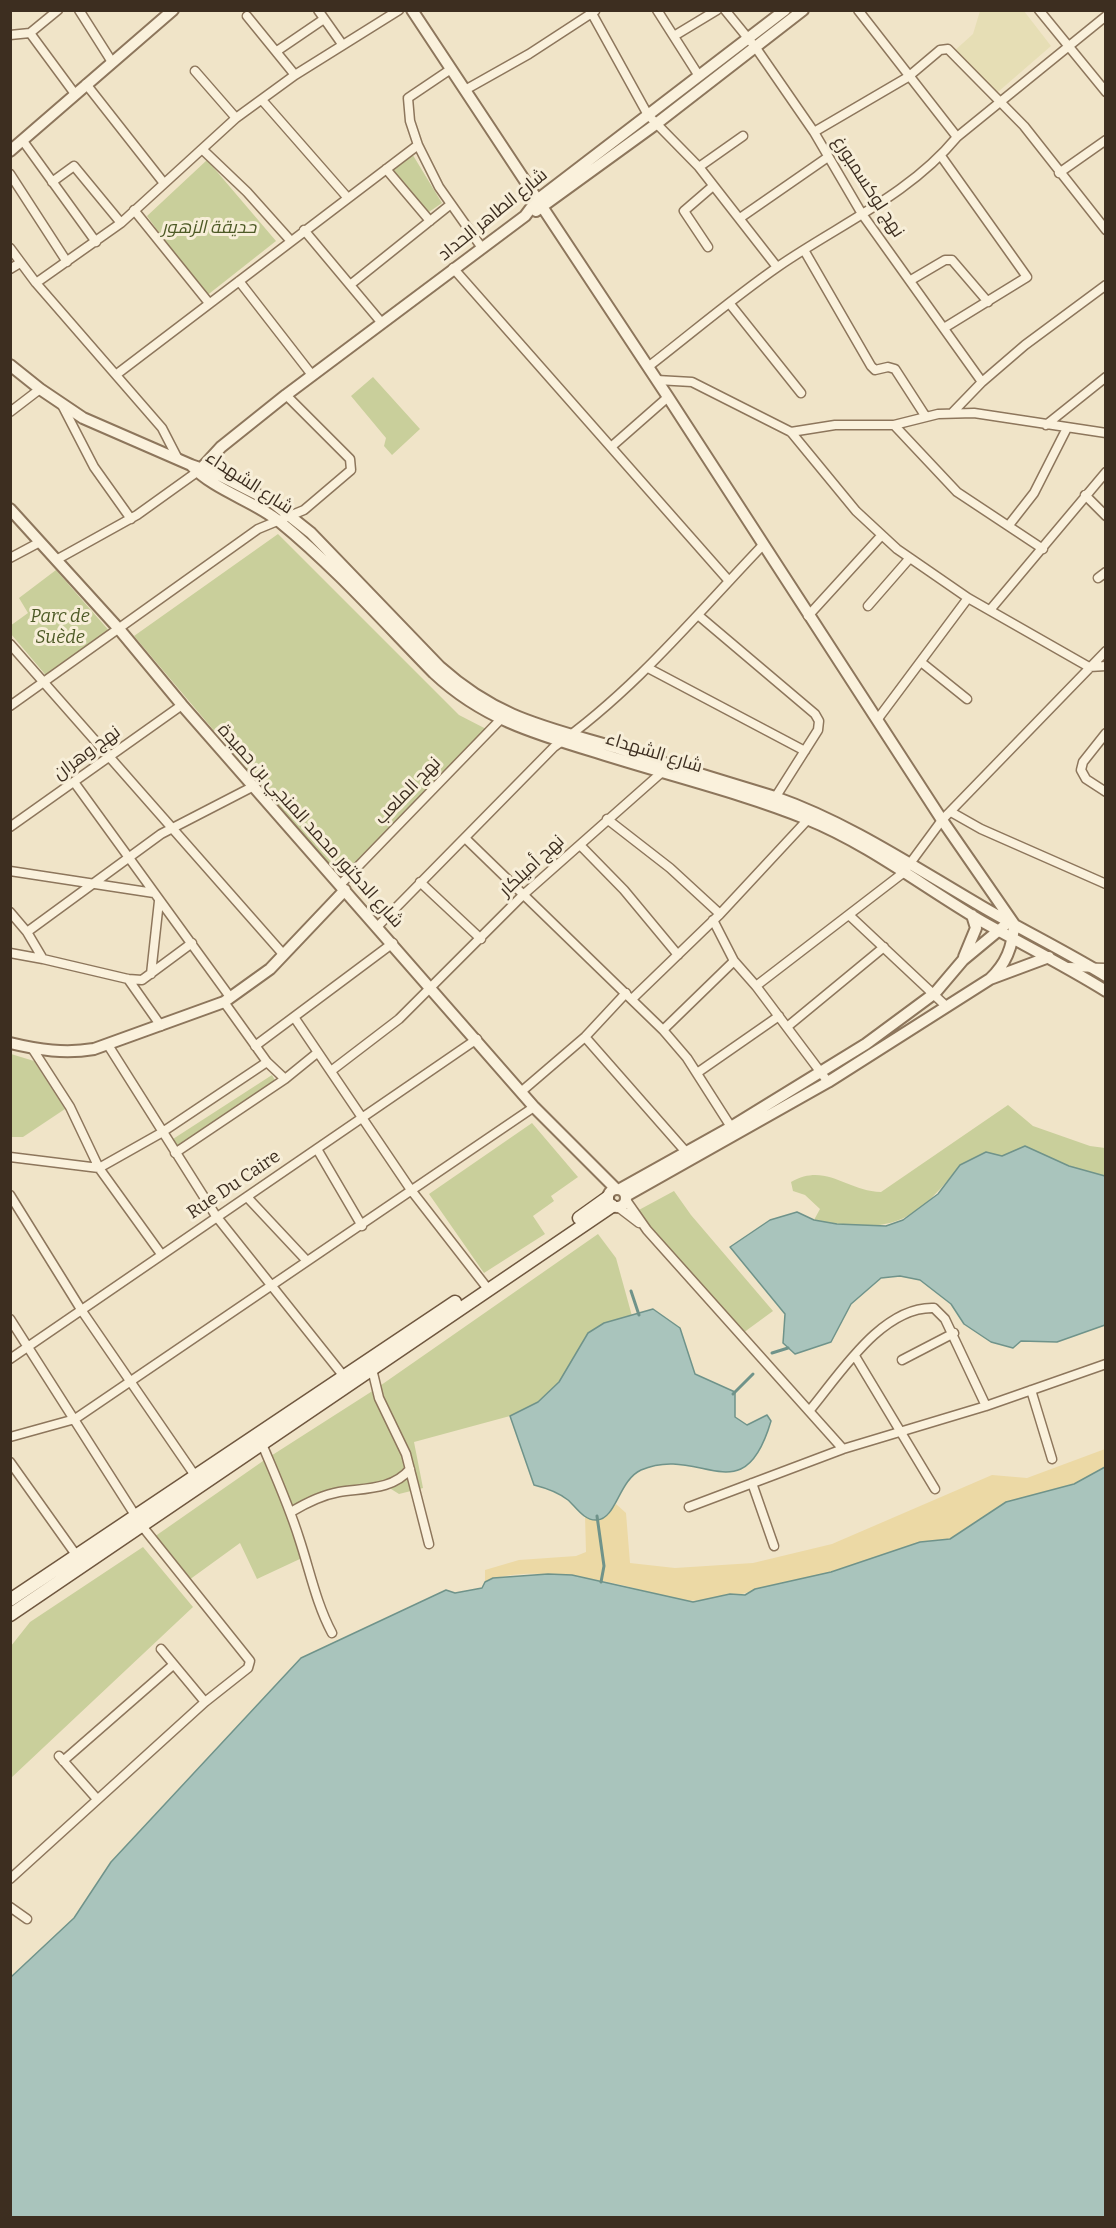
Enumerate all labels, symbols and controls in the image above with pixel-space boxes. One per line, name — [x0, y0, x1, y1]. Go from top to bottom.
street label: نهج لوكسمبورغ — [827, 132, 909, 242]
street label: شارع الطاهر الحداد — [434, 164, 552, 266]
park label: حديقة الزهور — [162, 217, 256, 239]
street label: شارع الشهداء — [201, 447, 297, 519]
park label: Parc de Suède — [30, 606, 90, 648]
street label: شارع الدكتور محمد المنجي بن حميدة — [213, 720, 407, 932]
street label: نهج وهران — [49, 721, 125, 785]
street label: شارع الشهداء — [603, 728, 705, 778]
street label: نهج الملعب — [371, 753, 445, 829]
street label: نهج أميلكار — [495, 831, 569, 901]
street label: Rue Du Caire — [183, 1146, 285, 1224]

